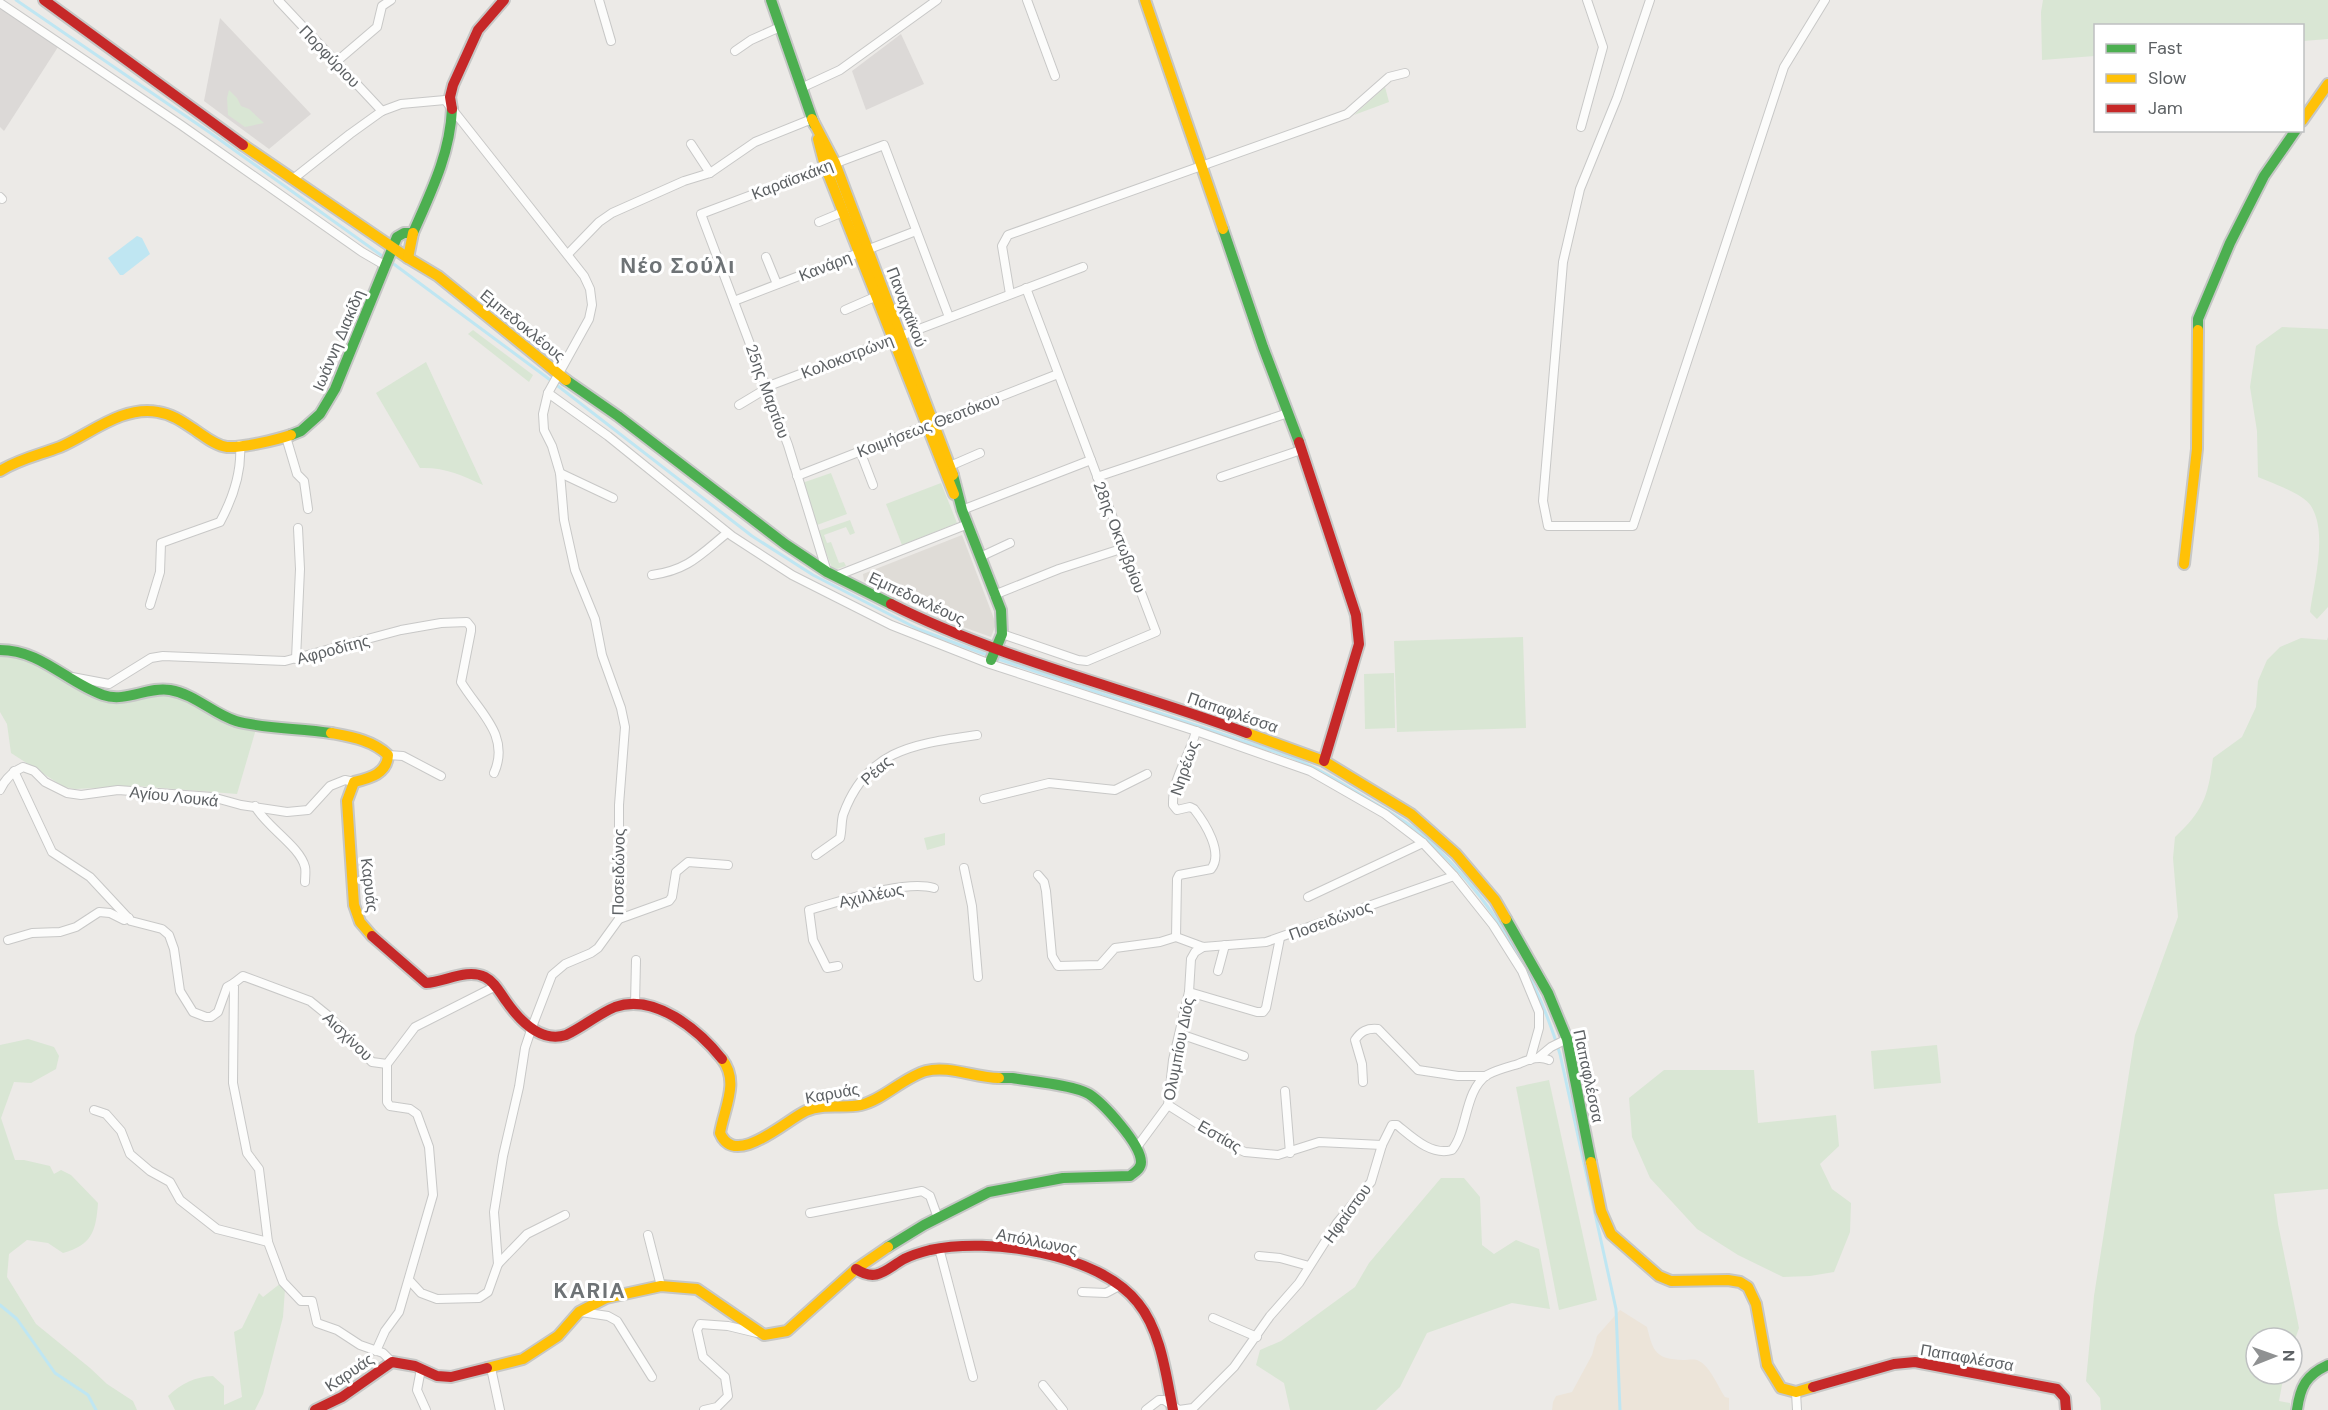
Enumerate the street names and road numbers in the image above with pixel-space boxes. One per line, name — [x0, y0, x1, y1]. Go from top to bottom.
street label: Πορφύριου — [295, 21, 365, 92]
street label: Καραϊσκάκη — [749, 154, 836, 205]
street label: Κανάρη — [796, 247, 855, 286]
street label: Παναχαϊκού — [882, 264, 931, 350]
street label: Εμπεδοκλέους — [476, 285, 570, 366]
street label: Ιωάννη Διακίδη — [308, 286, 369, 394]
street label: Κολοκοτρώνη — [798, 329, 896, 384]
street label: 25ης Μαρτίου — [741, 341, 794, 441]
street label: Κοιμήσεως Θεοτόκου — [854, 389, 1003, 462]
street label: 28ης Οκτωβρίου — [1089, 478, 1150, 596]
street label: Εμπεδοκλέους — [865, 567, 968, 630]
street label: Αφροδίτης — [294, 630, 372, 669]
street label: Παπαφλέσσα — [1185, 687, 1281, 738]
street label: Νηρέως — [1165, 738, 1204, 798]
street label: Ρέας — [856, 751, 896, 790]
street label: Αγίου Λουκά — [128, 781, 219, 812]
street label: Ποσειδώνος — [607, 828, 630, 916]
street label: Καρυάς — [356, 857, 383, 914]
street label: Αχιλλέως — [837, 878, 906, 913]
street label: Ποσειδώνος — [1286, 896, 1375, 945]
street label: Ολυμπίου Διός — [1158, 995, 1199, 1102]
street label: Αισχίνου — [318, 1007, 377, 1065]
street label: Παπαφλέσσα — [1568, 1028, 1609, 1125]
street label: Καρυάς — [803, 1078, 861, 1109]
street label: Εστίας — [1194, 1115, 1246, 1158]
street label: Ηφαίστου — [1319, 1179, 1376, 1247]
street label: Απόλλωνος — [994, 1223, 1080, 1260]
street label: Παπαφλέσσα — [1919, 1339, 2015, 1376]
street label: Καρυάς — [321, 1348, 378, 1396]

